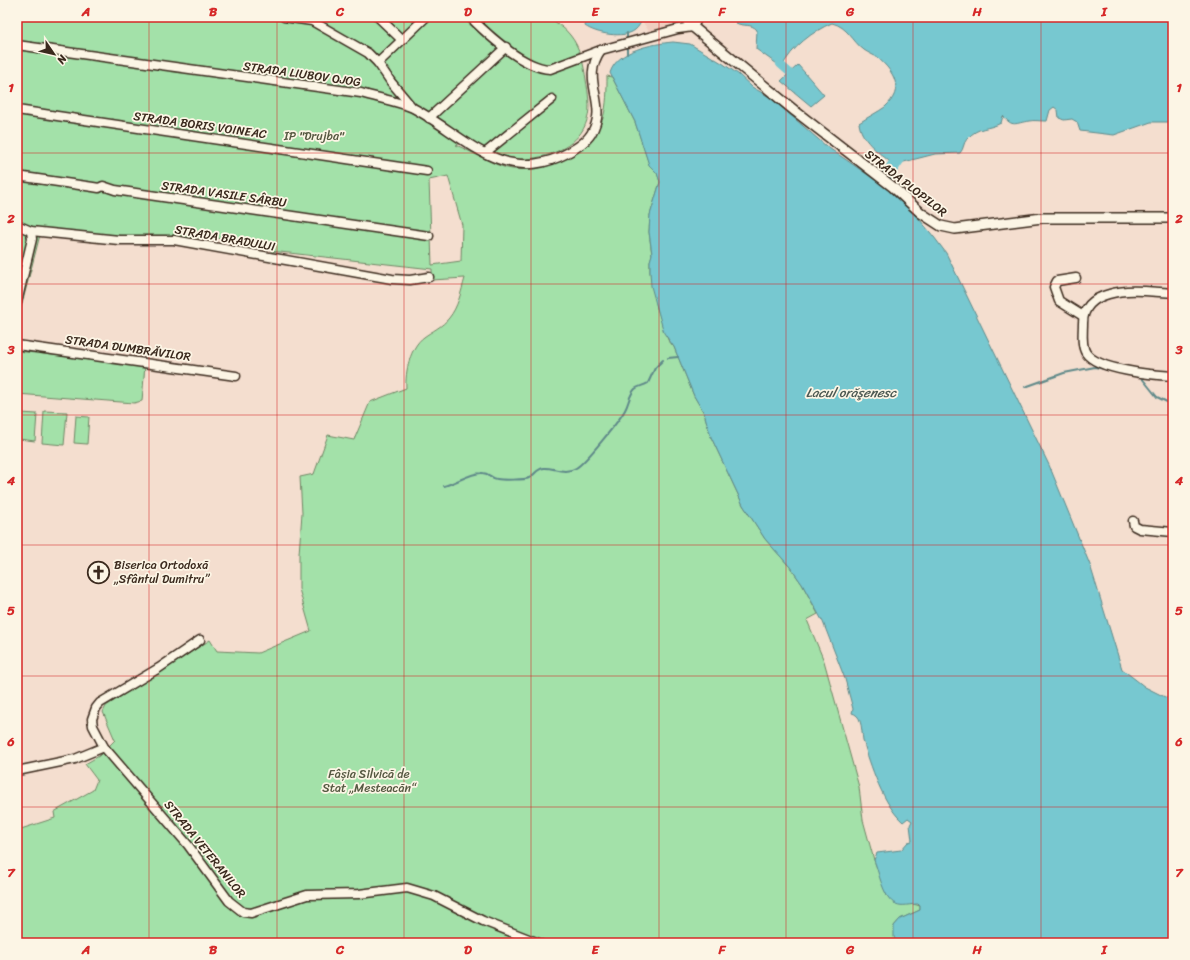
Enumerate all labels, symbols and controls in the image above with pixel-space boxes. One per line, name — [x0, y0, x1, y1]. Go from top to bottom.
text: A — [81, 0, 90, 23]
text: B — [209, 0, 218, 23]
text: C — [335, 0, 345, 23]
text: D — [464, 0, 472, 23]
text: E — [591, 0, 600, 23]
text: F — [717, 0, 726, 23]
text: G — [845, 0, 855, 23]
text: H — [971, 0, 982, 23]
text: I — [1100, 0, 1108, 23]
north arrow — [34, 34, 74, 74]
text: N — [52, 50, 72, 68]
street label: STRADA LIUBOV OJOG — [242, 55, 362, 93]
text: 1 — [8, 76, 14, 99]
text: 1 — [1176, 76, 1182, 99]
street label: STRADA BORIS VOINEAC — [132, 105, 268, 145]
park label: IP "Drujba" — [283, 125, 345, 147]
street label: STRADA PLOPILOR — [860, 144, 952, 222]
street label: STRADA VASILE SÂRBU — [160, 174, 288, 214]
text: 2 — [6, 207, 15, 230]
text: 2 — [1174, 207, 1183, 230]
street label: STRADA BRADULUI — [173, 218, 277, 258]
street label: STRADA DUMBRĂVILOR — [64, 328, 192, 368]
text: 3 — [6, 338, 15, 361]
text: 3 — [1174, 338, 1183, 361]
water label: Lacul orăşenesc — [806, 381, 898, 404]
text: 4 — [6, 469, 16, 492]
text: 4 — [1174, 469, 1184, 492]
place label: Biserica Ortodoxă „Sfântul Dumitru” — [113, 554, 210, 590]
church icon: Biserica Ortodoxă „Sfântul Dumitru” — [86, 559, 112, 585]
text: 5 — [7, 599, 15, 622]
text: 5 — [1175, 599, 1183, 622]
text: 6 — [6, 730, 15, 753]
text: 6 — [1174, 730, 1183, 753]
park label: Fâșia Silvică de Stat „Mesteacăn“ — [322, 763, 417, 799]
street label: STRADA VETERANILOR — [158, 795, 252, 904]
text: 7 — [7, 861, 16, 884]
text: 7 — [1175, 861, 1184, 884]
text: A — [81, 938, 90, 960]
text: B — [209, 938, 218, 960]
text: C — [335, 938, 345, 960]
text: D — [464, 938, 472, 960]
text: E — [591, 938, 600, 960]
text: F — [717, 938, 726, 960]
text: G — [845, 938, 855, 960]
text: H — [971, 938, 982, 960]
text: I — [1100, 938, 1108, 960]

